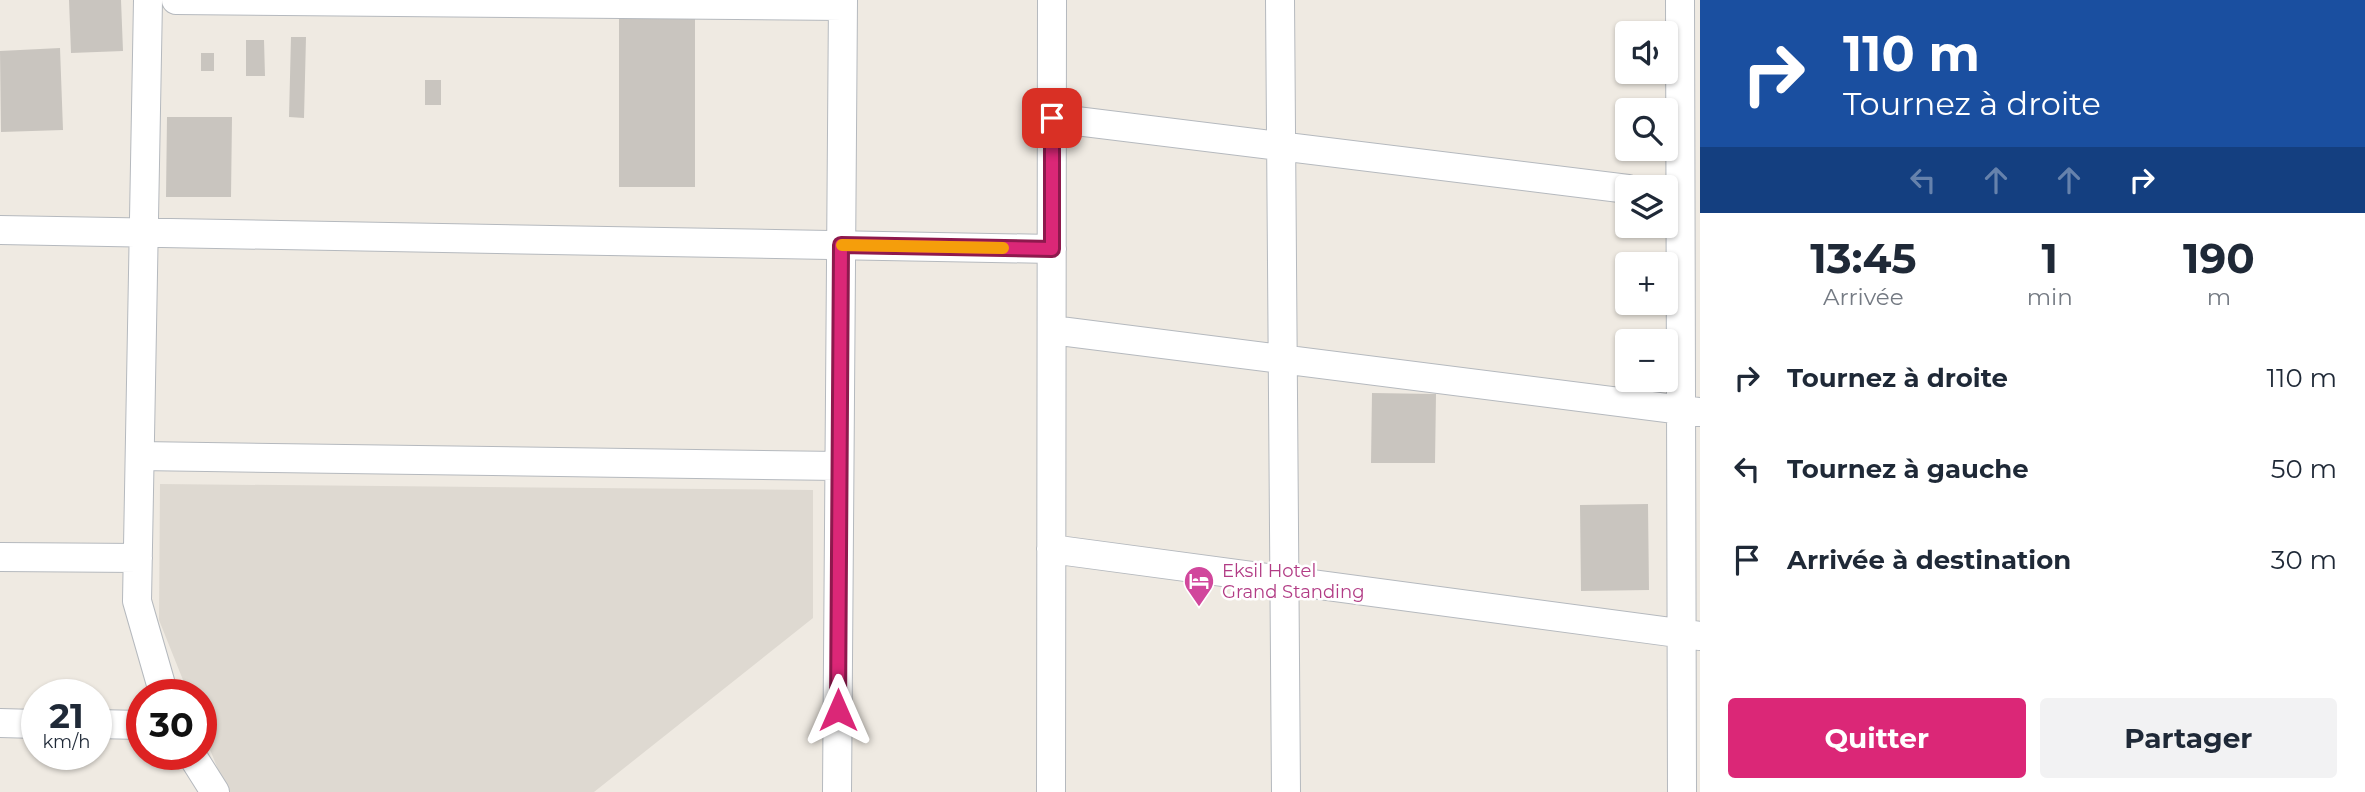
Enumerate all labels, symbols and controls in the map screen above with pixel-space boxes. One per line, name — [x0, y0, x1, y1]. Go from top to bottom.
map controls — [1615, 21, 1678, 392]
button: sound — [1615, 21, 1678, 84]
text: 110 m — [1843, 24, 1980, 83]
icon: right — [1728, 28, 1819, 119]
text: Tournez à droite — [1843, 84, 2101, 123]
pin — [1022, 88, 1082, 148]
button: search — [1615, 98, 1678, 161]
icon: arrive — [1033, 99, 1071, 137]
icon: left — [1904, 161, 1942, 199]
icon: ahead — [1977, 161, 2015, 199]
icon: ahead — [2050, 161, 2088, 199]
icon: right — [2123, 161, 2161, 199]
button: layers — [1615, 175, 1678, 238]
text: 13:45 — [1810, 232, 1916, 284]
text: 1 — [2042, 232, 2058, 284]
text: 190 — [2183, 232, 2255, 284]
button: + — [1615, 252, 1678, 315]
text: Arrivée — [1823, 283, 1904, 311]
text: min — [2027, 283, 2073, 311]
text: m — [2207, 283, 2231, 311]
button: − — [1615, 329, 1678, 392]
icon: right — [1728, 359, 1766, 397]
text: Tournez à droite — [1787, 362, 2008, 394]
text: 110 m — [2267, 362, 2337, 394]
icon: left — [1728, 450, 1766, 488]
text: Tournez à gauche — [1787, 453, 2029, 485]
text: 50 m — [2271, 453, 2337, 485]
icon: arrive — [1728, 541, 1766, 579]
text: Arrivée à destination — [1787, 544, 2071, 576]
text: 30 m — [2271, 544, 2337, 576]
place label: Eksil Hotel Grand Standing — [1222, 560, 1364, 603]
hotel icon: Eksil Hotel Grand Standing — [1182, 564, 1216, 608]
position arrow — [801, 673, 875, 747]
speed limit sign: 30 — [126, 679, 217, 770]
text: 21 — [49, 694, 84, 737]
button: Quitter — [1728, 698, 2026, 778]
button: Partager — [2040, 698, 2337, 778]
text: km/h — [42, 731, 91, 753]

